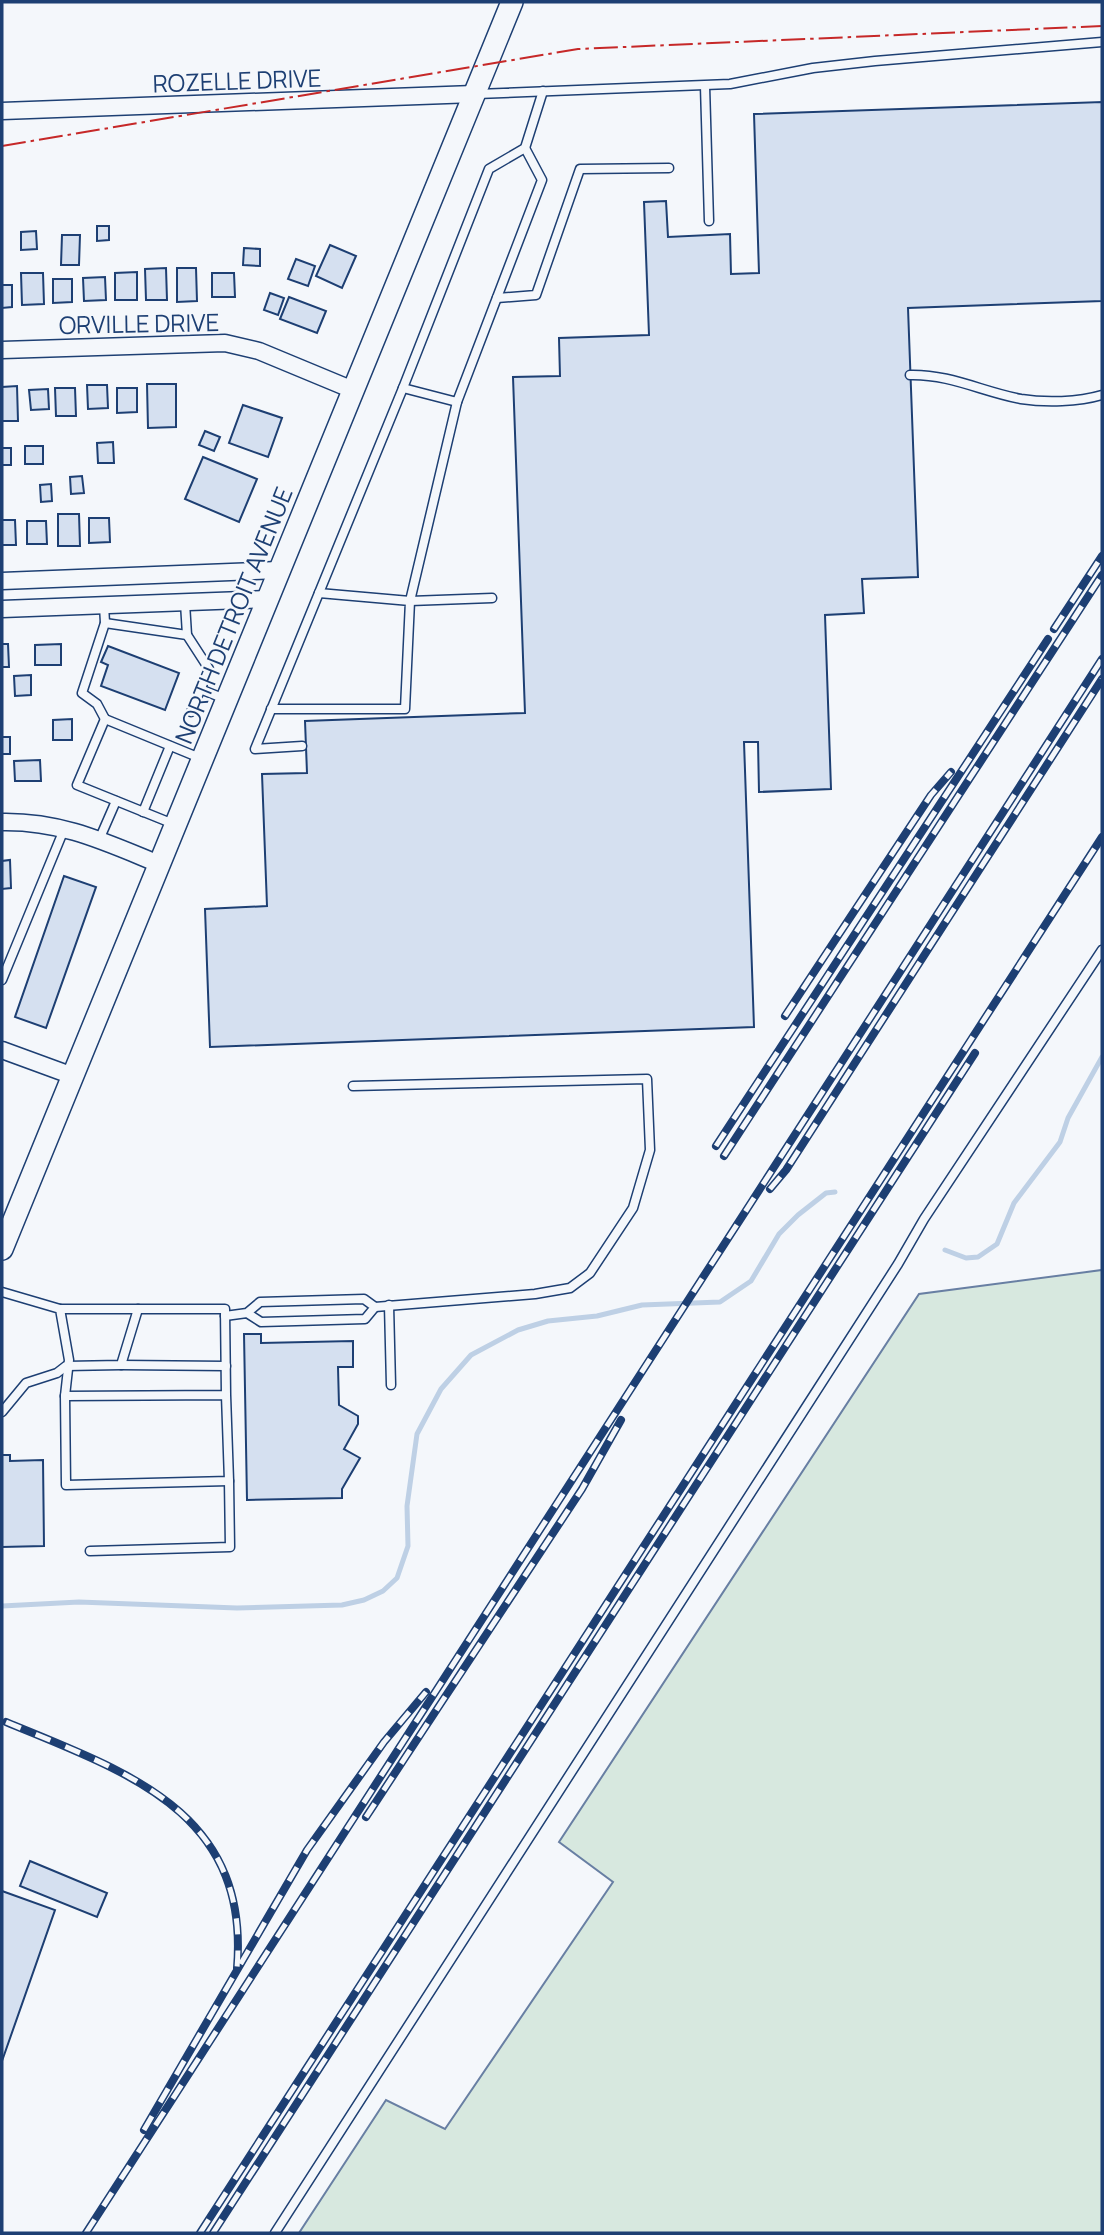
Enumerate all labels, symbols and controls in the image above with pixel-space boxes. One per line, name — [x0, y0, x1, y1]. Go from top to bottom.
street label: ROZELLE DRIVE — [152, 61, 322, 99]
street label: ORVILLE DRIVE — [58, 305, 220, 341]
street label: NORTH DETROIT AVENUE — [166, 482, 300, 748]

